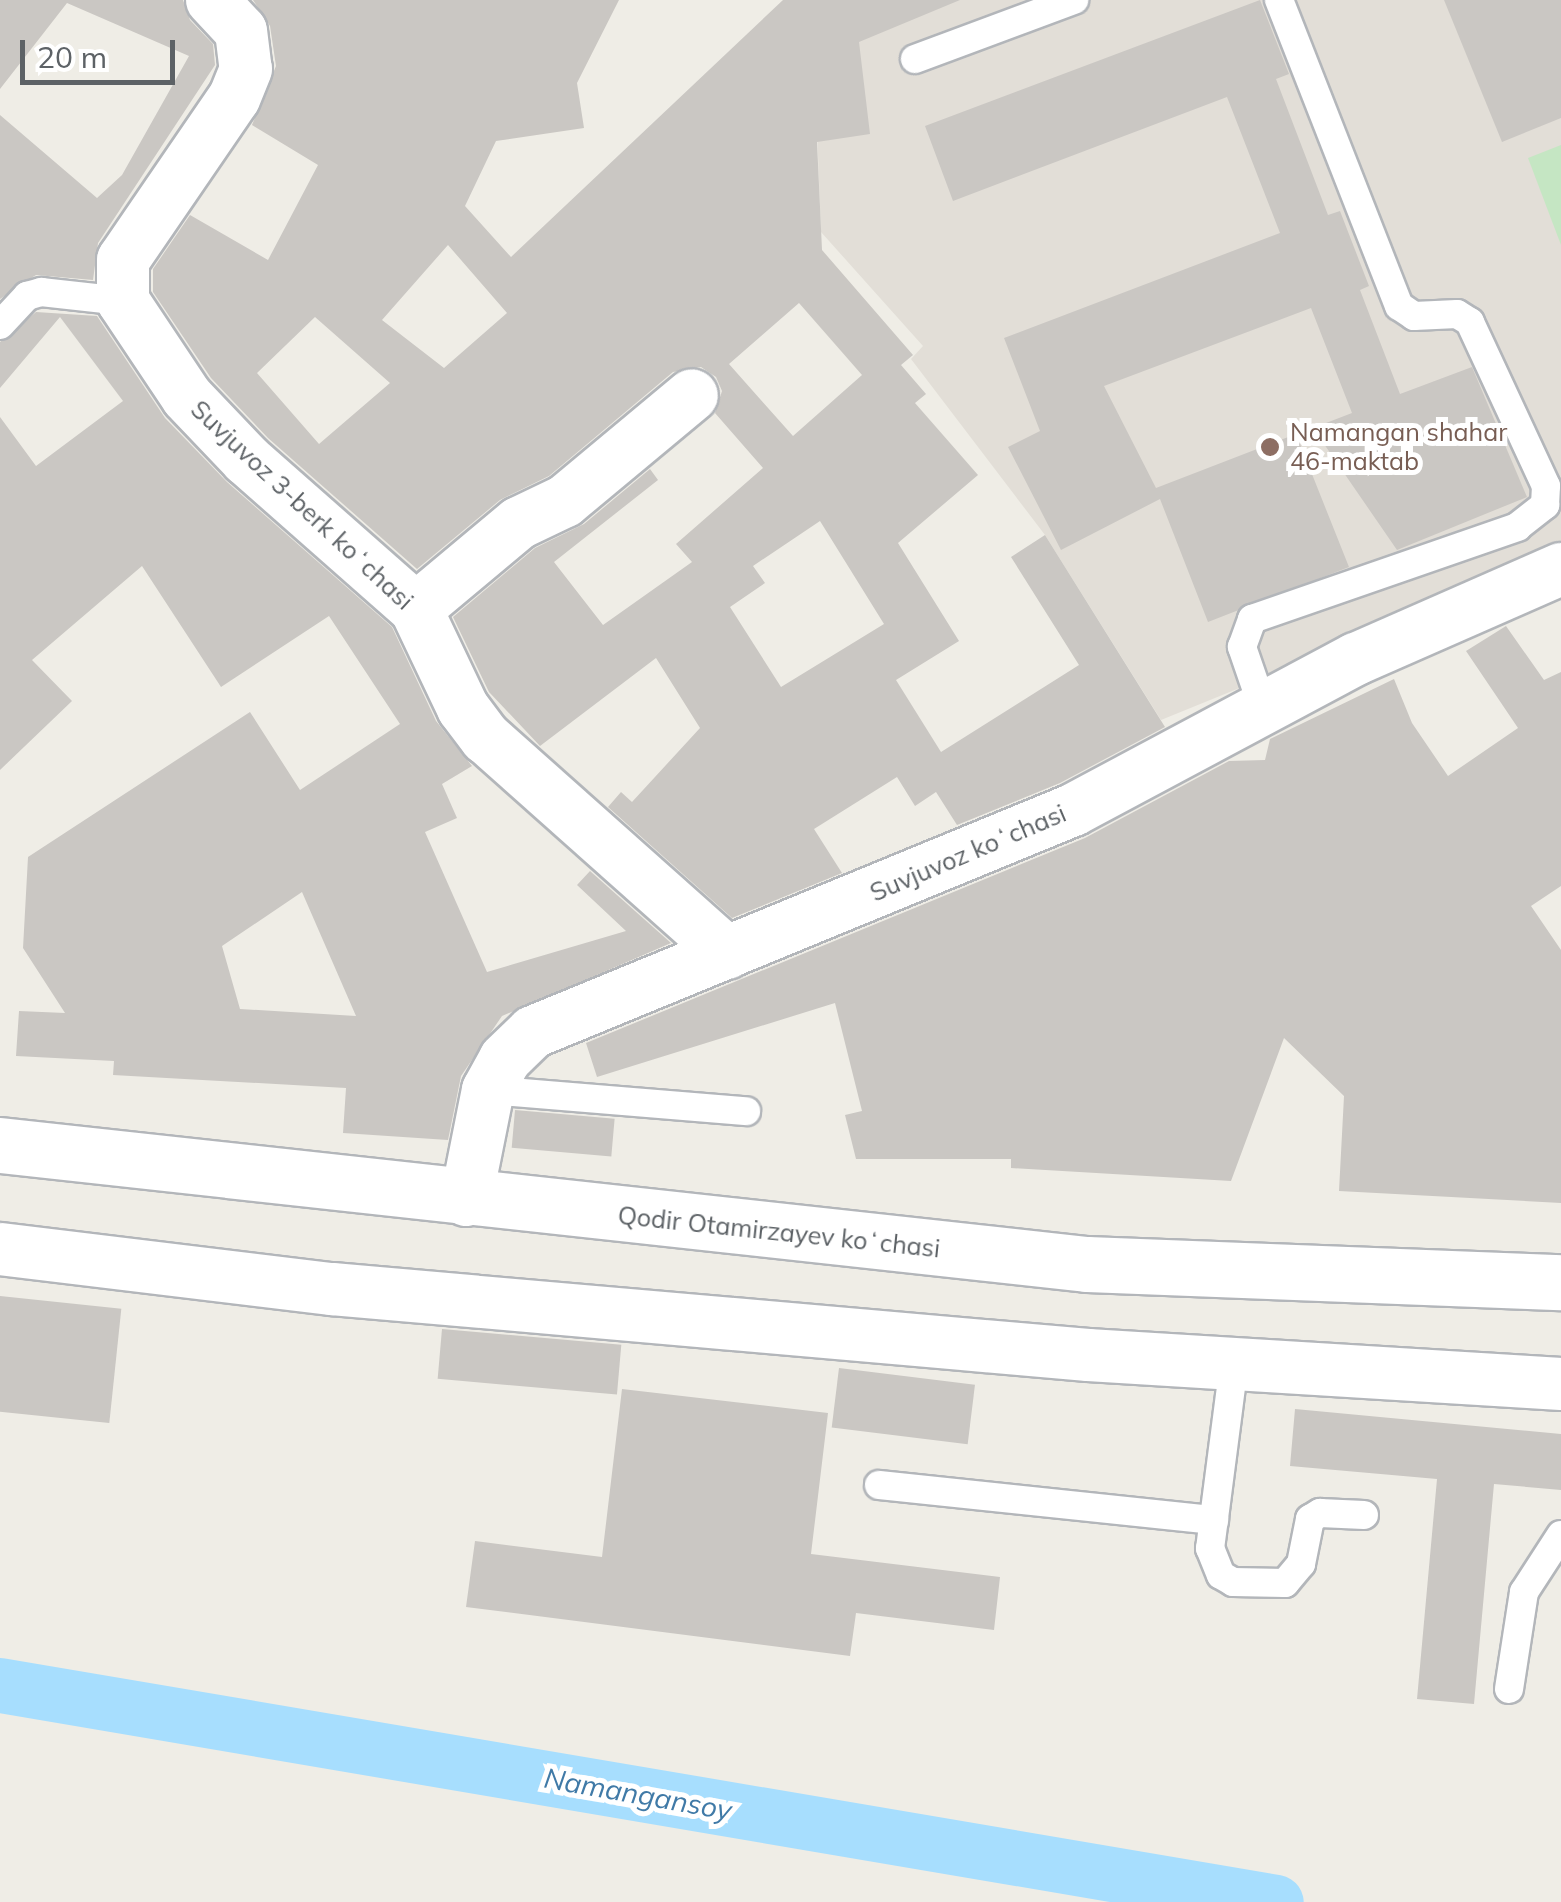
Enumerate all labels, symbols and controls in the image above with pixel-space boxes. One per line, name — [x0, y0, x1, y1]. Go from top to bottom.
scale bar — [25, 20, 180, 82]
text: 20 m — [37, 38, 107, 76]
street label: Suvjuvoz 3-berk koʻchasi — [185, 394, 419, 616]
place label: Namangan shahar 46-maktab — [1290, 418, 1507, 477]
marker: Namangan shahar 46-maktab — [1259, 436, 1281, 458]
street label: Suvjuvoz koʻchasi — [865, 798, 1071, 908]
street label: Qodir Otamirzayev koʻchasi — [616, 1200, 942, 1264]
water label: Namangansoy — [541, 1761, 735, 1827]

